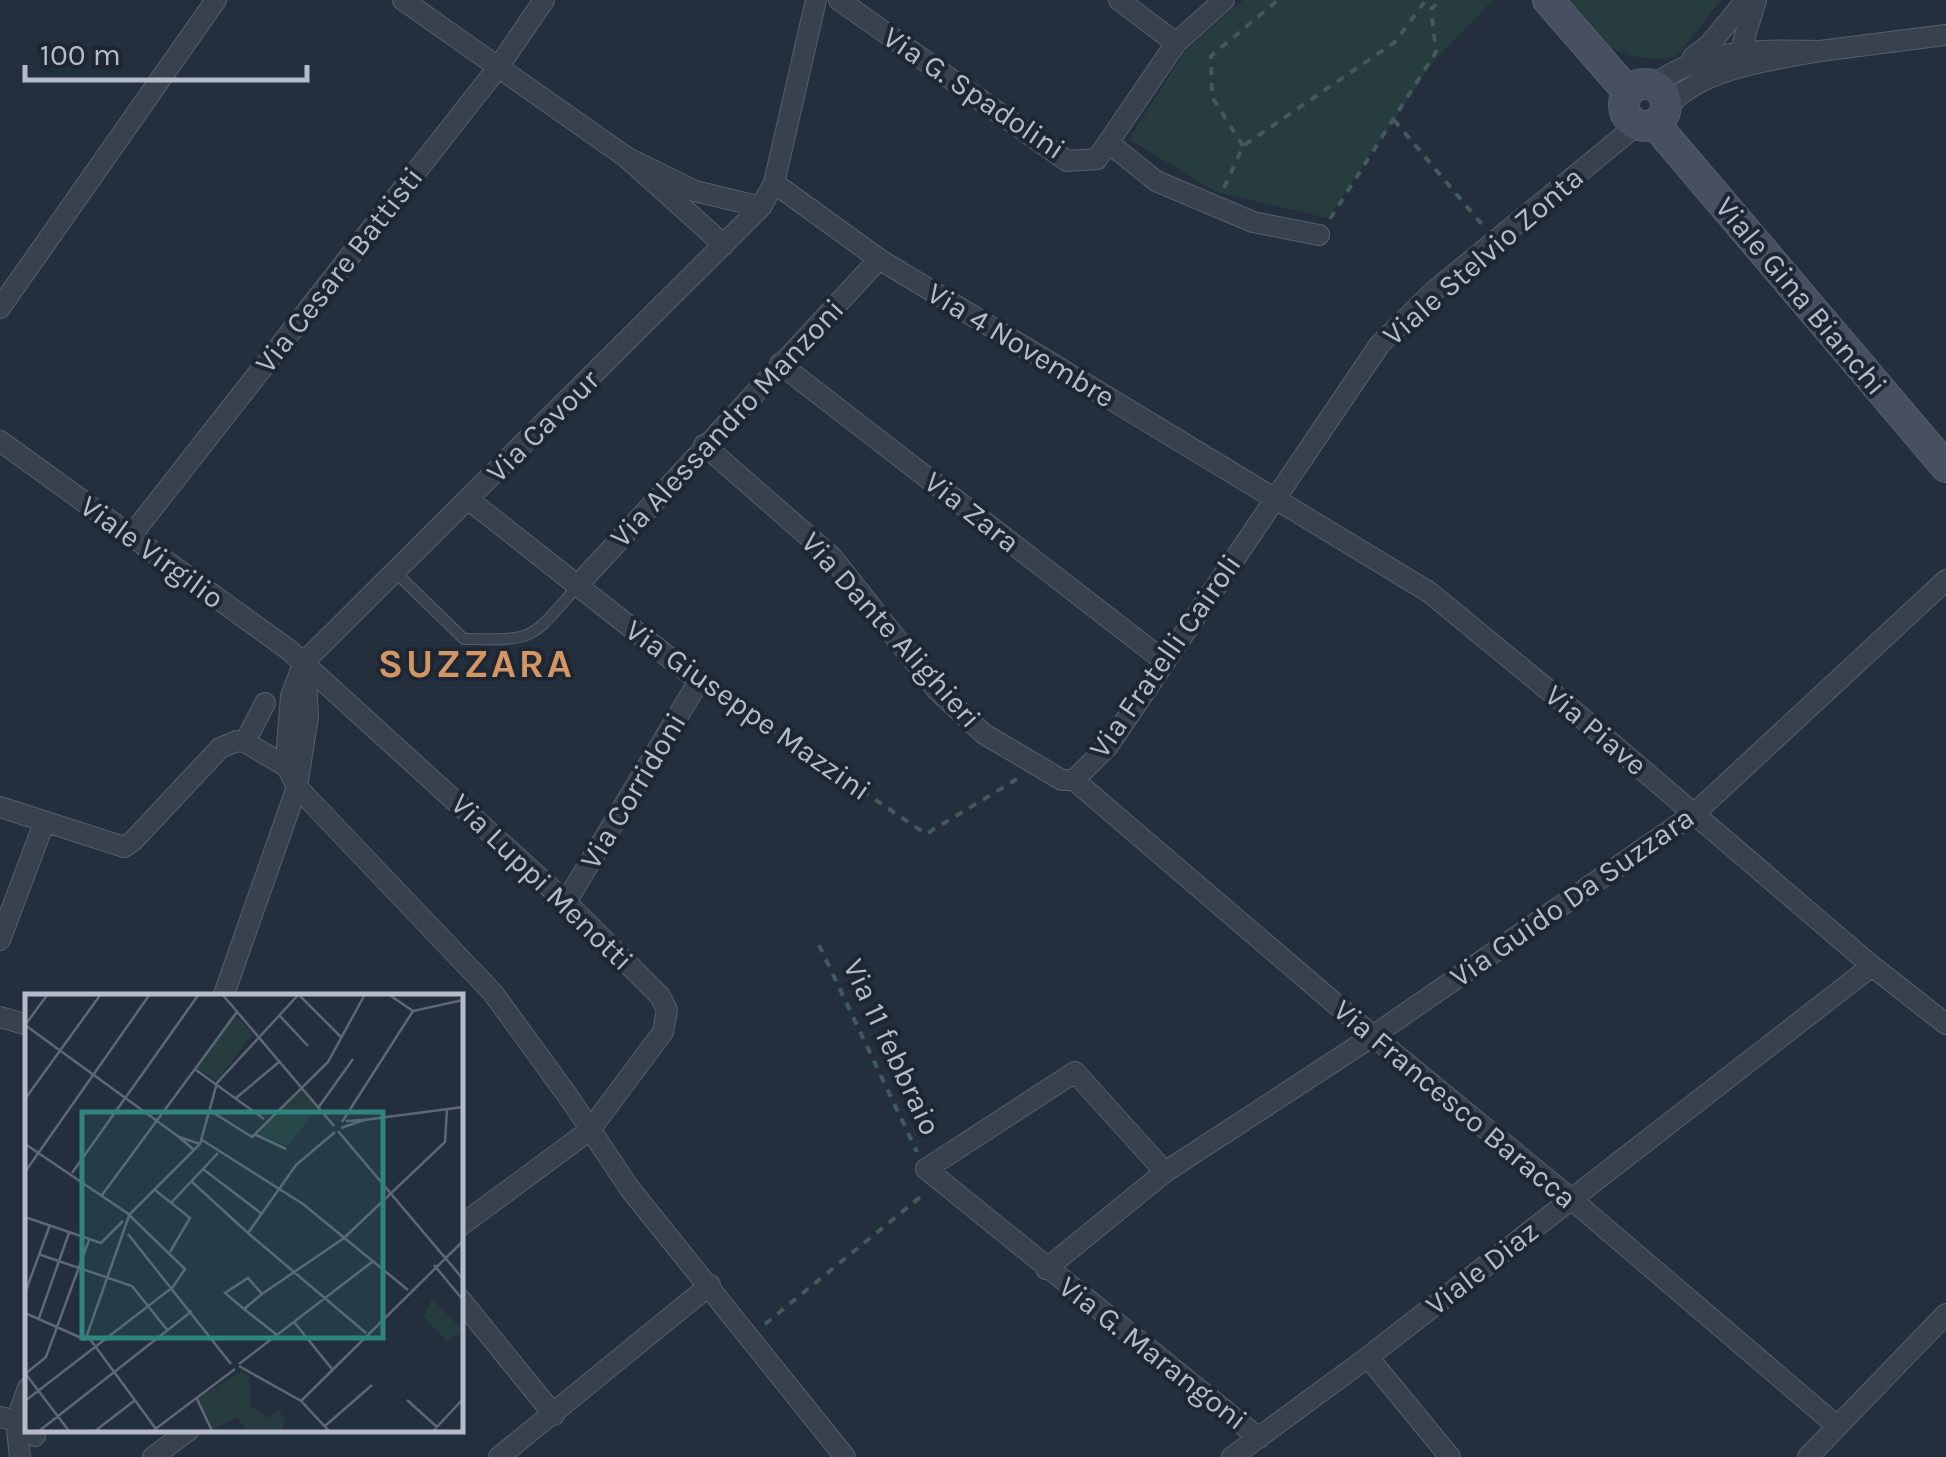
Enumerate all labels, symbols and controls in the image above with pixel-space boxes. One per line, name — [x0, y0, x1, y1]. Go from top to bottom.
street label: Via G. Spadolini — [876, 19, 1072, 167]
scale bar — [25, 20, 308, 82]
text: 100 m — [40, 37, 121, 73]
street label: Viale Stelvio Zonta — [1375, 159, 1591, 353]
street label: Via Cesare Battisti — [247, 160, 431, 380]
street label: Viale Gina Bianchi — [1708, 189, 1894, 403]
street label: Via 4 Novembre — [921, 275, 1121, 415]
street label: Via Alessandro Manzoni — [602, 291, 852, 555]
street label: Via Cavour — [479, 362, 607, 490]
street label: Via Zara — [917, 464, 1027, 560]
street label: Viale Virgilio — [73, 488, 231, 616]
street label: Via Dante Alighieri — [794, 525, 988, 735]
street label: Via Fratelli Cairoli — [1081, 547, 1249, 765]
street label: Via Giuseppe Mazzini — [618, 612, 878, 808]
district label: SUZZARA — [378, 640, 574, 687]
street label: Via Piave — [1538, 677, 1654, 783]
street label: Via Corridoni — [572, 706, 694, 876]
street label: Via Luppi Menotti — [443, 786, 641, 978]
street label: Via Guido Da Suzzara — [1443, 799, 1701, 995]
street label: Via 11 febbraio — [835, 953, 949, 1141]
street label: Via Francesco Baracca — [1326, 992, 1584, 1216]
inset map — [25, 994, 462, 1432]
street label: Viale Diaz — [1419, 1213, 1545, 1323]
street label: Via G. Marangoni — [1052, 1268, 1254, 1438]

